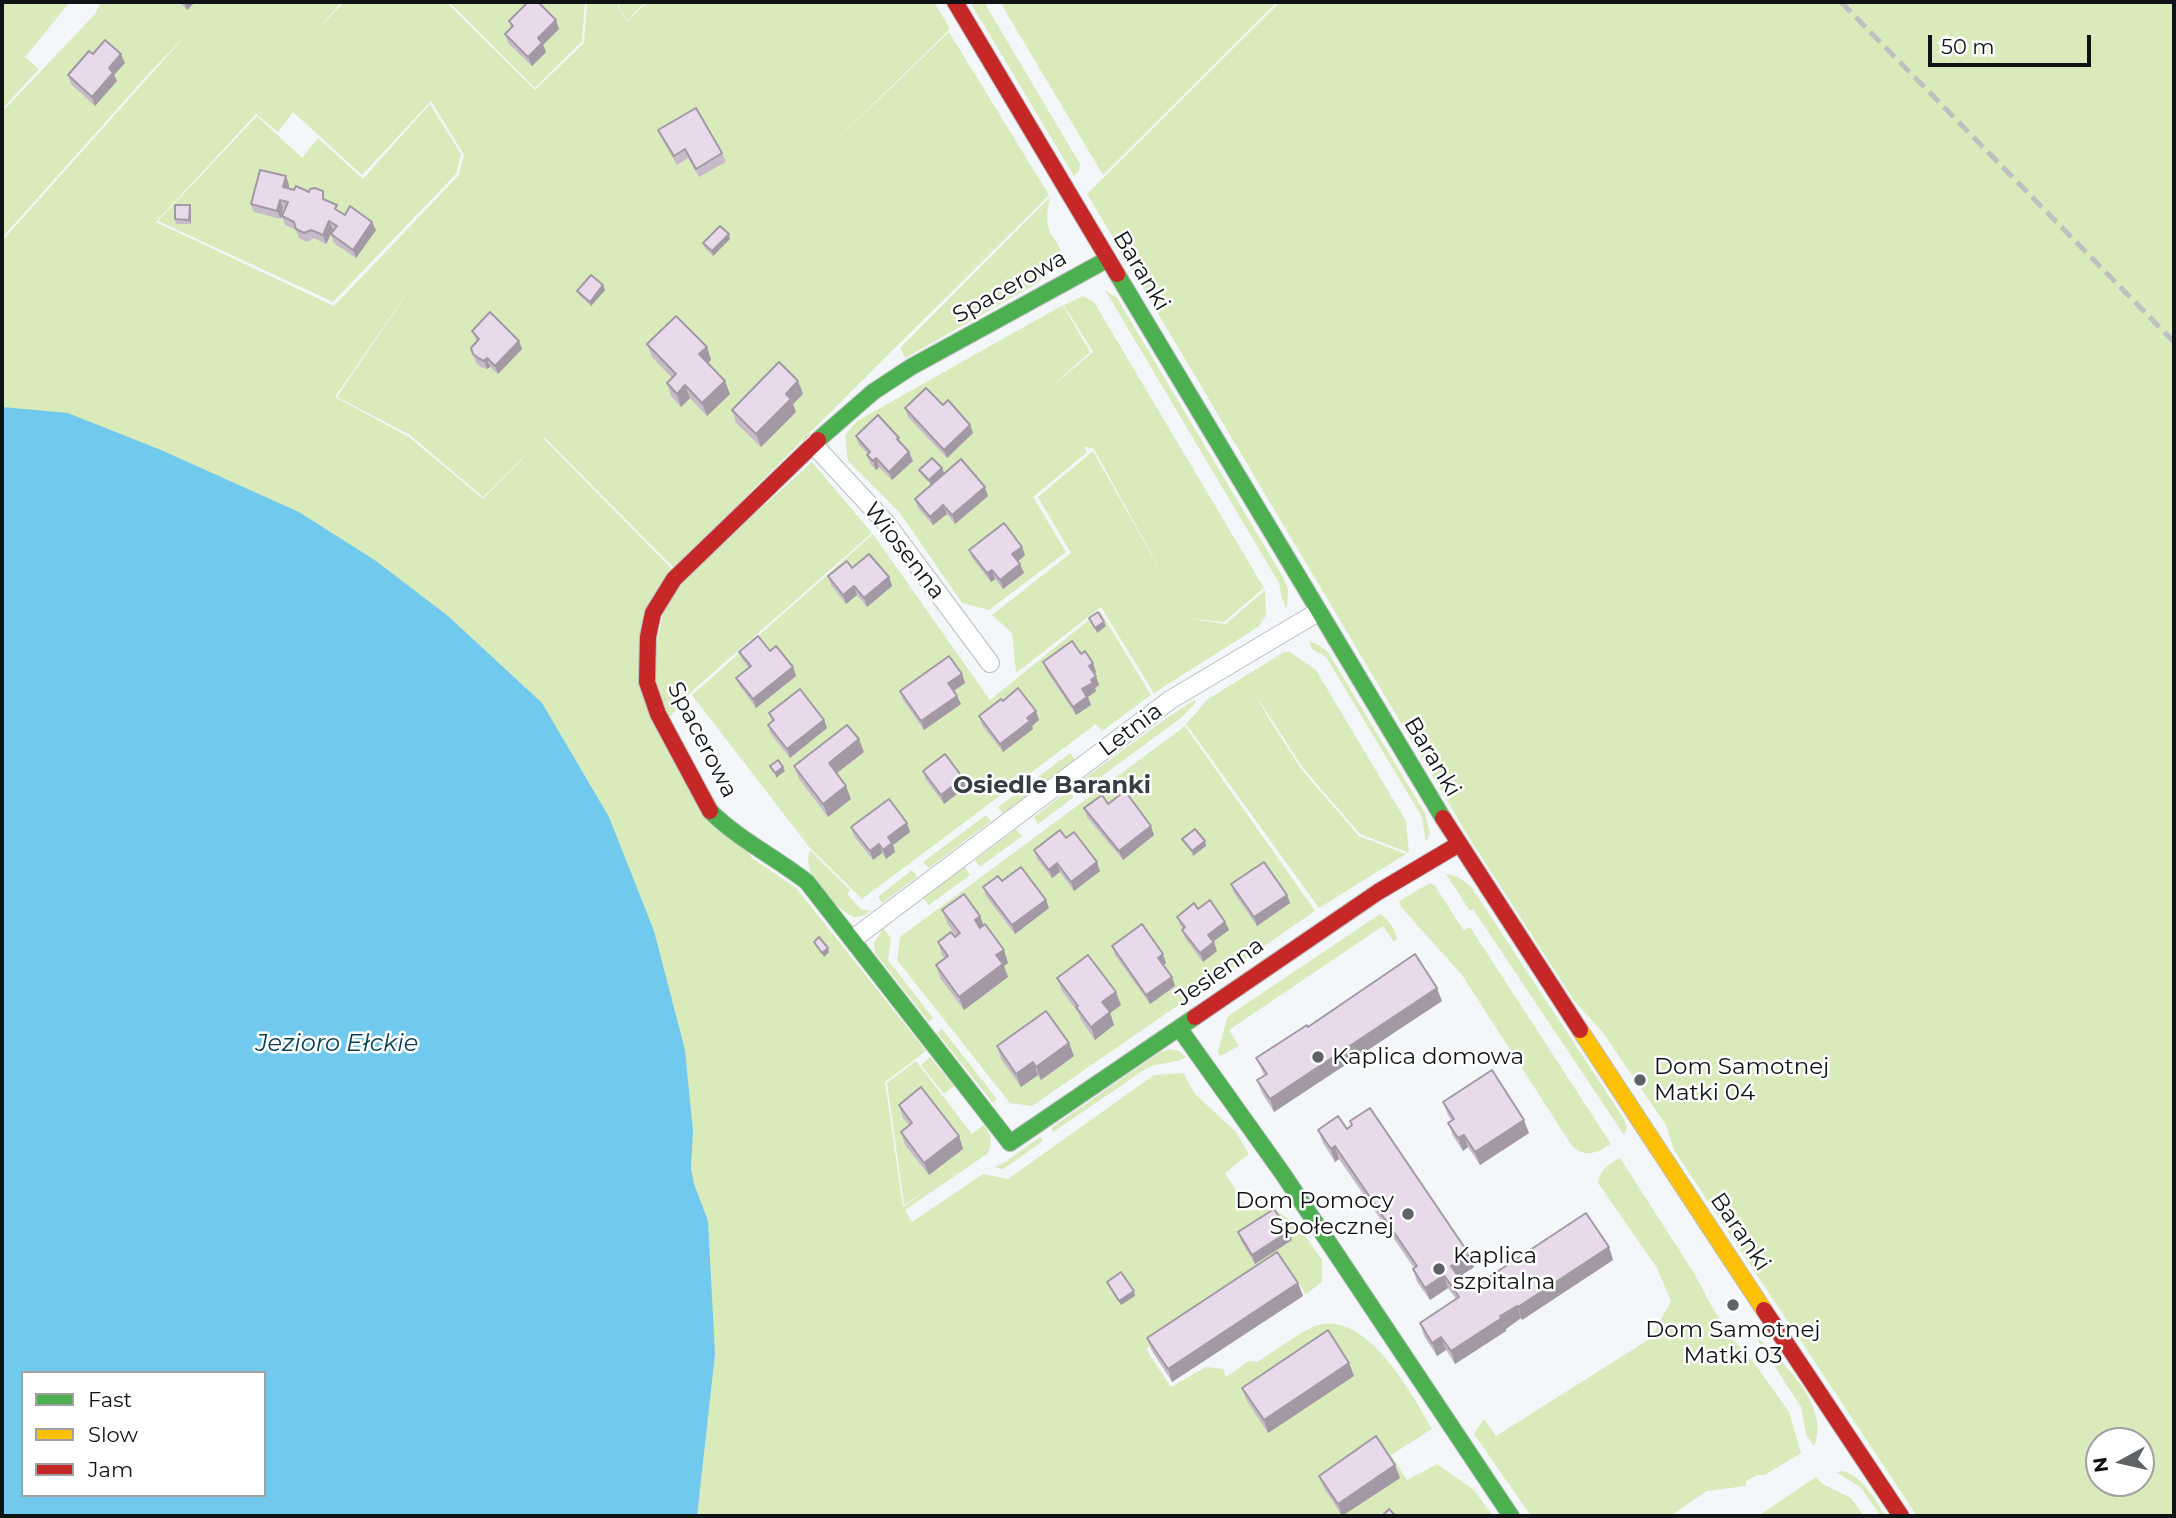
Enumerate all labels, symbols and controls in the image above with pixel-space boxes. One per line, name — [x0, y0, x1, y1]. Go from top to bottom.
scale bar — [1931, 21, 2094, 65]
text: 50 m — [1941, 34, 1995, 59]
street label: Baranki — [1106, 226, 1176, 316]
street label: Spacerowa — [948, 244, 1072, 330]
street label: Wiosenna — [858, 497, 950, 605]
street label: Spacerowa — [661, 678, 743, 802]
street label: Letnia — [1094, 697, 1168, 763]
street label: Baranki — [1397, 712, 1467, 802]
district label: Osiedle Baranki — [953, 772, 1151, 800]
street label: Jesienna — [1171, 932, 1269, 1012]
water label: Jezioro Ełckie — [256, 1030, 418, 1058]
place label: Kaplica domowa — [1332, 1043, 1524, 1071]
marker: Kaplica domowa — [1310, 1049, 1326, 1065]
place label: Dom Samotnej Matki 04 — [1654, 1053, 1829, 1107]
marker: Dom Samotnej Matki 04 — [1632, 1072, 1648, 1088]
place label: Dom Pomocy Społecznej — [1235, 1187, 1394, 1241]
street label: Baranki — [1704, 1188, 1776, 1276]
marker: Dom Pomocy Społecznej — [1400, 1206, 1416, 1222]
place label: Kaplica szpitalna — [1453, 1242, 1555, 1296]
marker: Kaplica szpitalna — [1431, 1261, 1447, 1277]
marker: Dom Samotnej Matki 03 — [1725, 1297, 1741, 1313]
place label: Dom Samotnej Matki 03 — [1645, 1316, 1821, 1370]
legend — [21, 1371, 266, 1497]
text: Fast — [88, 1387, 132, 1412]
text: Slow — [88, 1422, 138, 1447]
north arrow — [2085, 1427, 2155, 1497]
text: N — [2088, 1456, 2113, 1474]
text: Jam — [88, 1457, 133, 1482]

